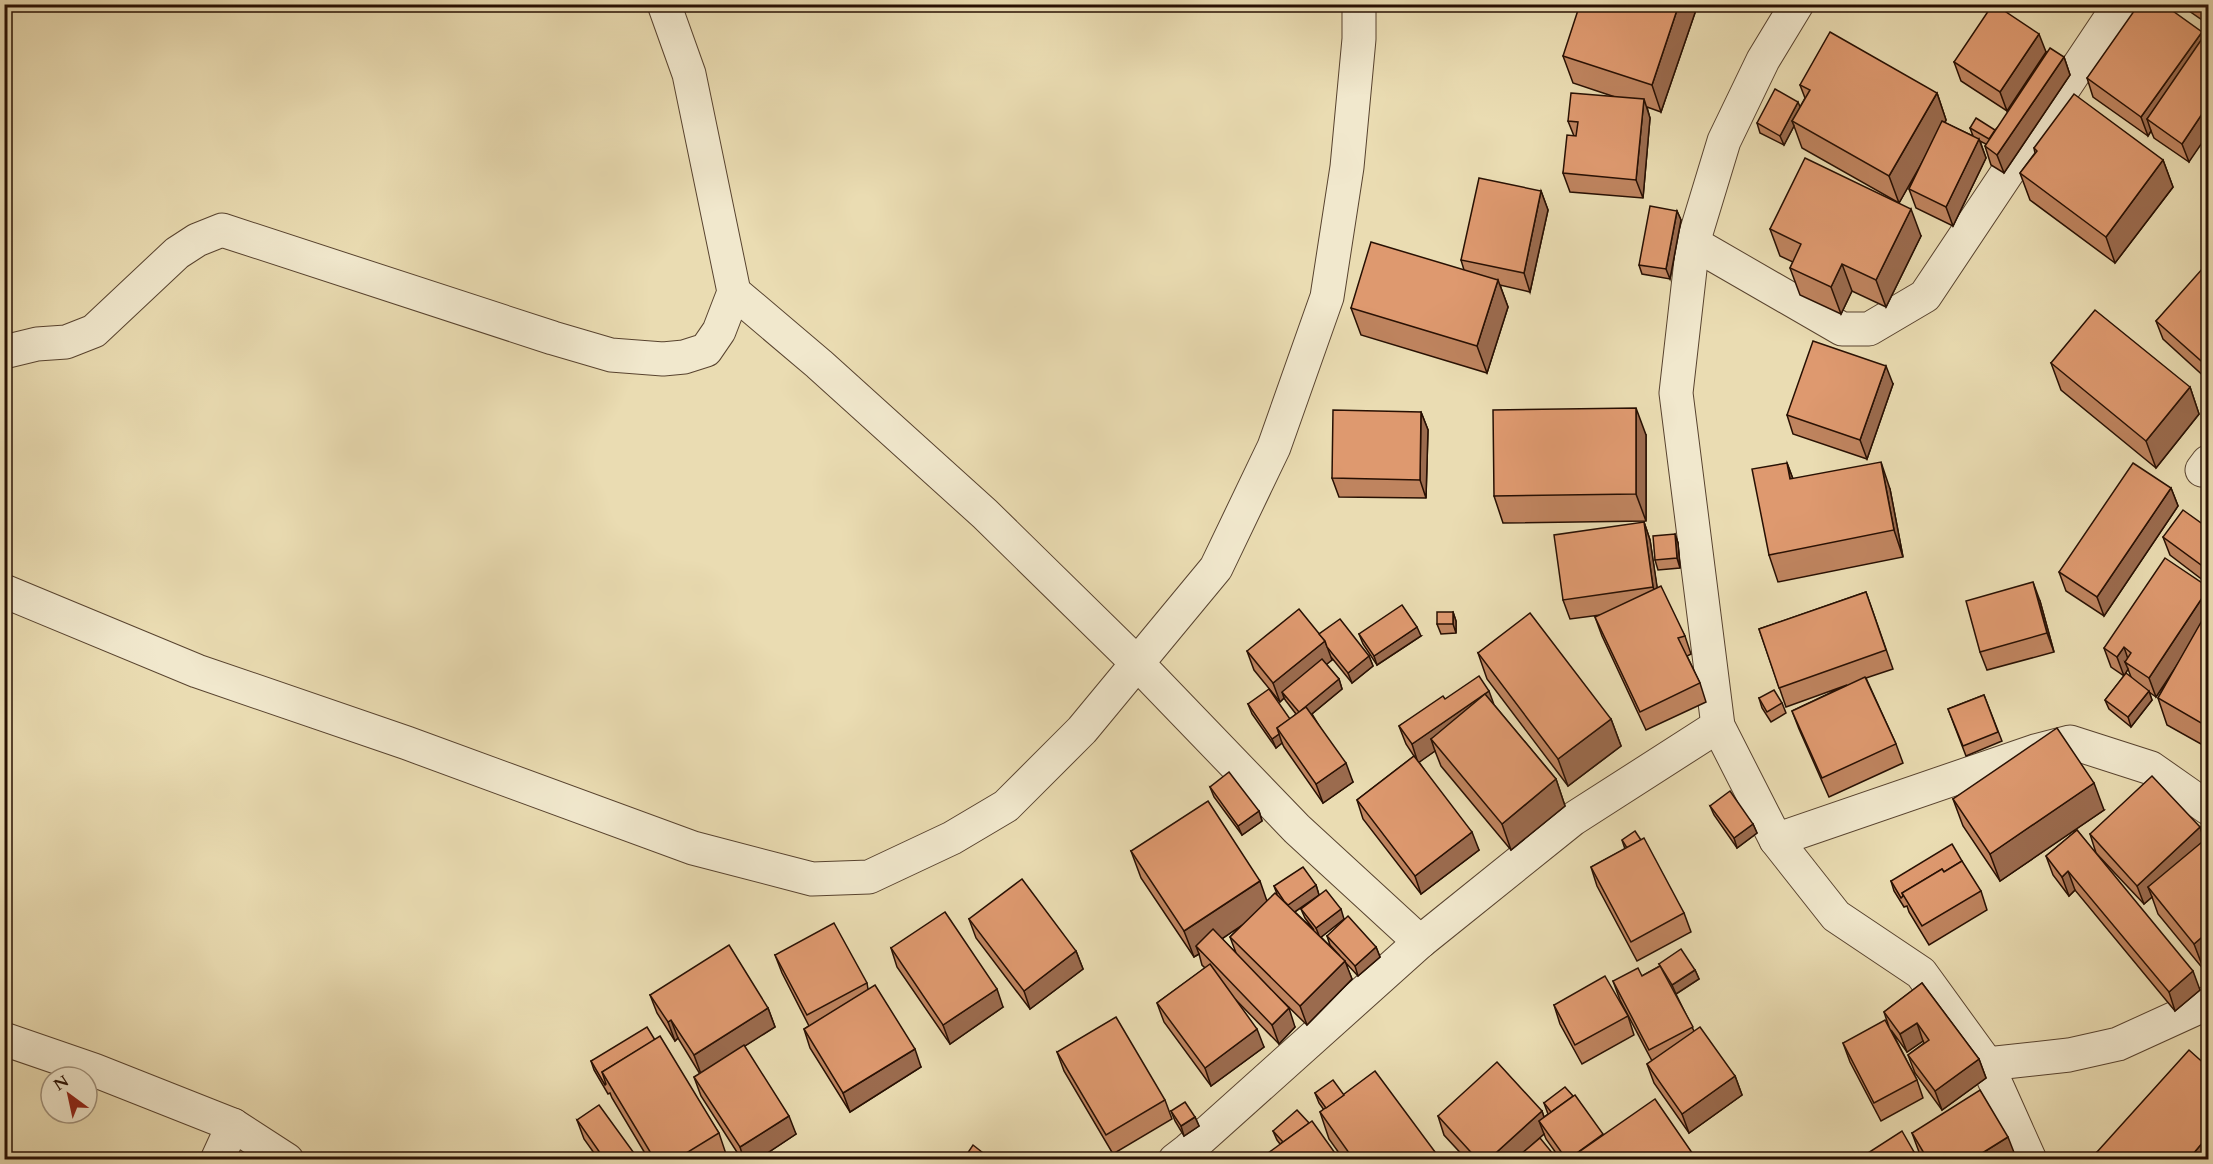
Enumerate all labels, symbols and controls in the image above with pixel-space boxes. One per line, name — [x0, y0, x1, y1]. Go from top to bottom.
north arrow — [39, 1065, 99, 1125]
text: N — [50, 1070, 73, 1096]

